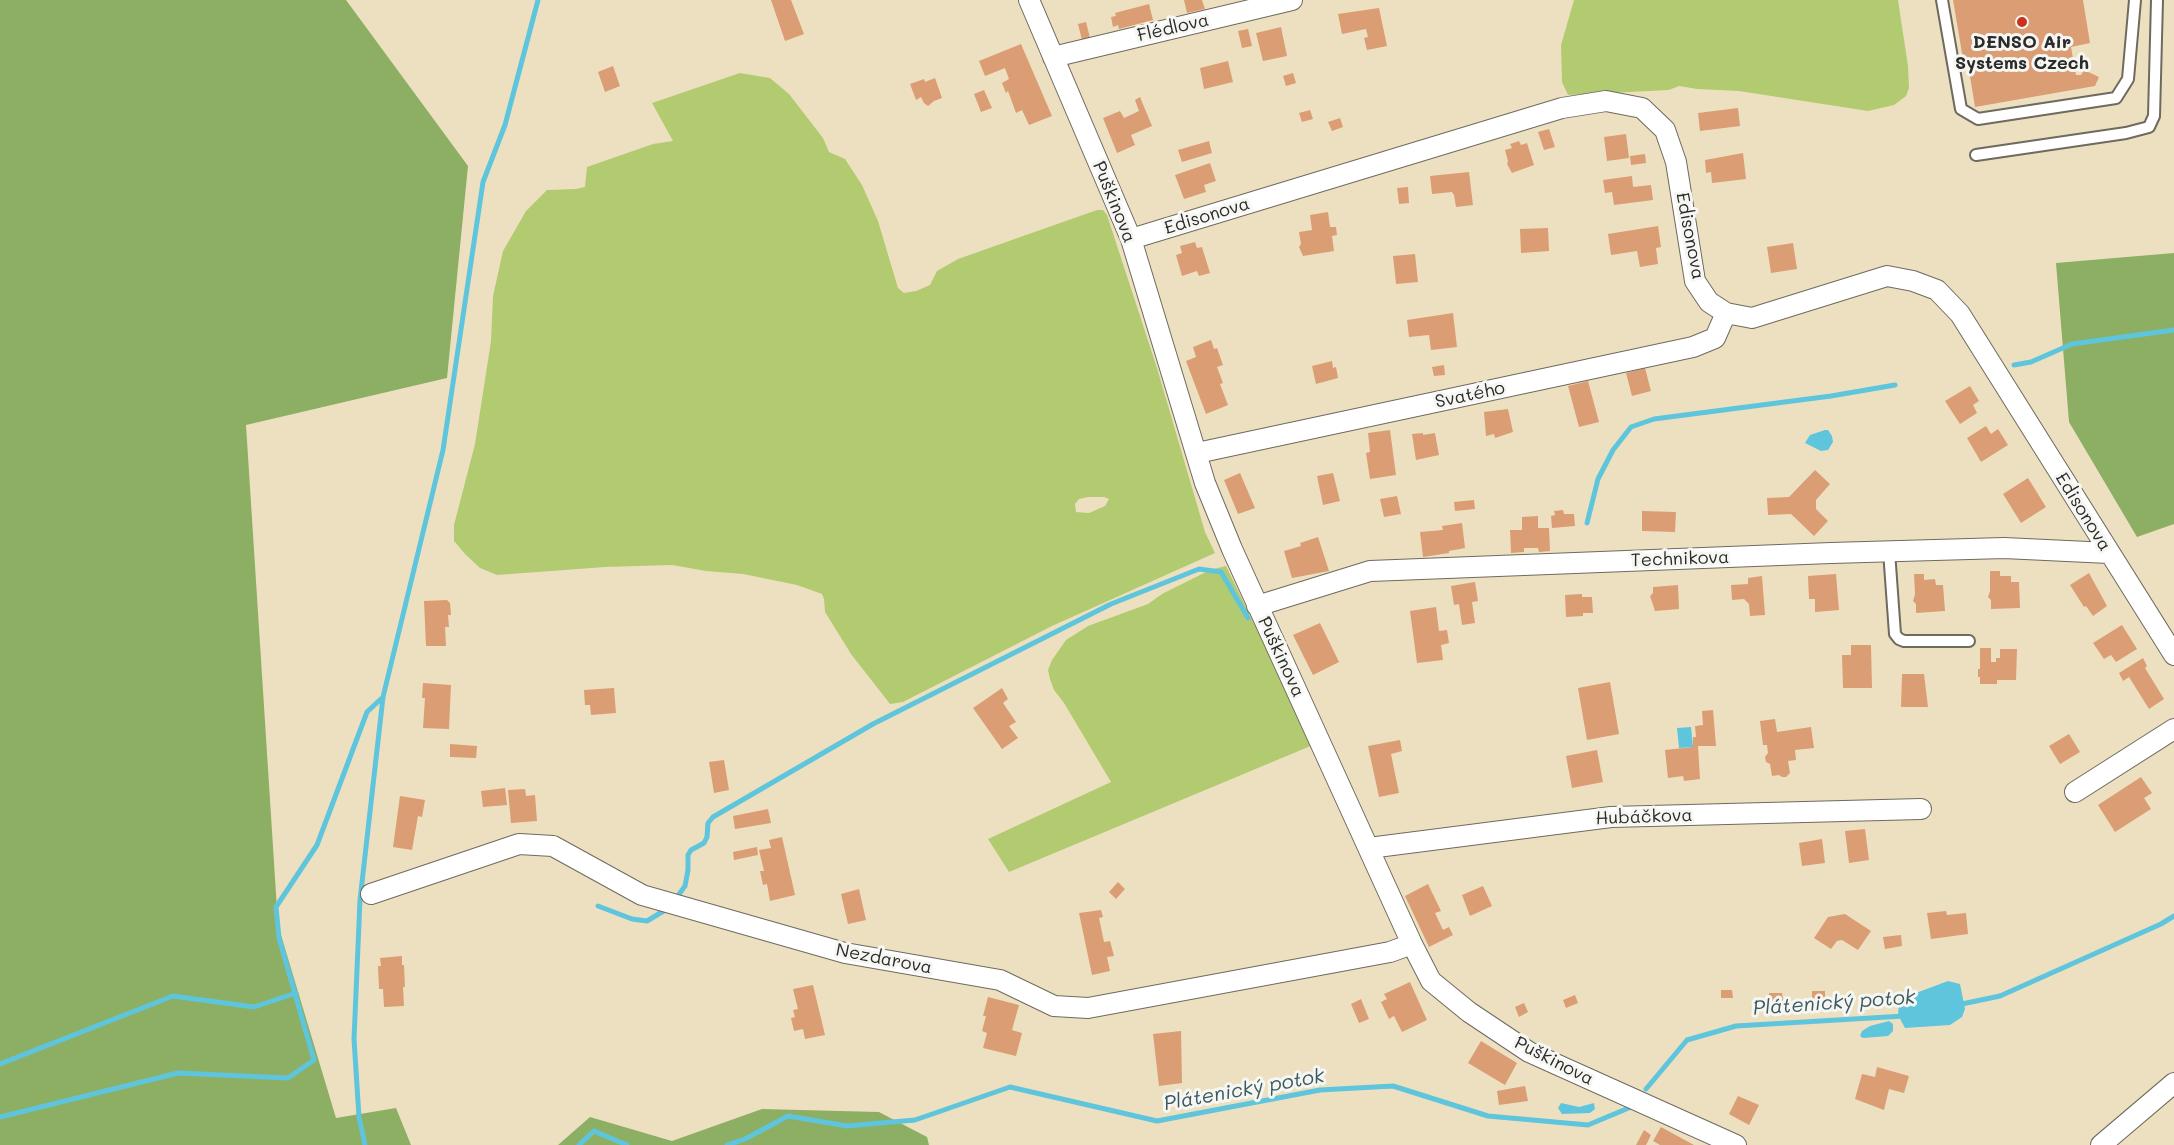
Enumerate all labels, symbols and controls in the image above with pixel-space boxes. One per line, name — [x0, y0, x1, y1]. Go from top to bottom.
street label: Flédlova — [1135, 9, 1211, 47]
marker: DENSO Air Systems Czech — [2015, 15, 2029, 29]
place label: DENSO Air Systems Czech — [1955, 31, 2089, 74]
street label: Puškinova — [1088, 158, 1140, 246]
street label: Edisonova — [1671, 191, 1709, 281]
street label: Edisonova — [1162, 193, 1252, 239]
street label: Svatého — [1433, 377, 1507, 413]
street label: Edisonova — [2051, 469, 2115, 555]
street label: Technikova — [1630, 546, 1730, 572]
street label: Puškinova — [1253, 613, 1309, 701]
street label: Hubáčkova — [1595, 805, 1693, 829]
street label: Nezdarova — [834, 939, 934, 979]
water label: Plátenický potok — [1752, 985, 1916, 1021]
street label: Puškinova — [1511, 1032, 1597, 1090]
water label: Plátenický potok — [1162, 1064, 1326, 1116]

